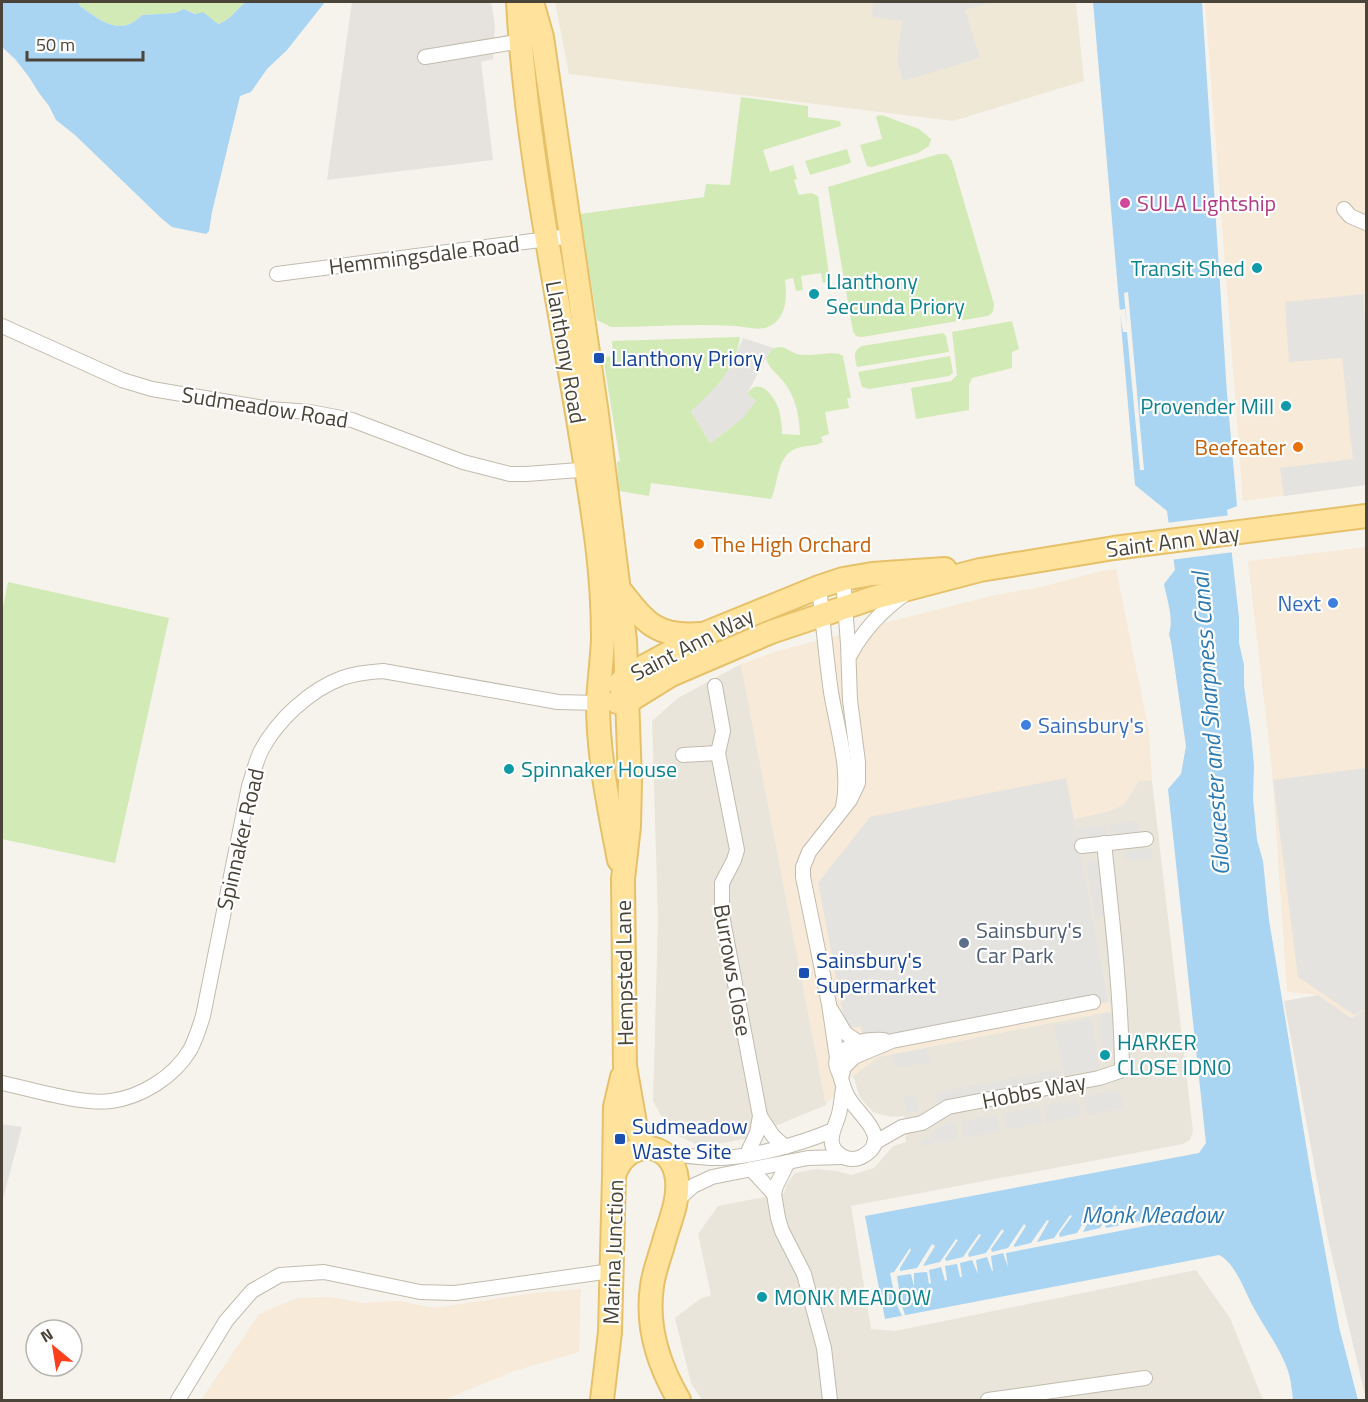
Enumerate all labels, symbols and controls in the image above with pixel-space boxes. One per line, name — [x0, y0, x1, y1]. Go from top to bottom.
scale bar — [27, 24, 142, 62]
text: 50 m — [36, 31, 75, 58]
place label: SULA Lightship — [1137, 186, 1276, 220]
marker: SULA Lightship — [1118, 196, 1132, 210]
street label: Hemmingsdale Road — [327, 226, 521, 284]
place label: Transit Shed — [1131, 251, 1245, 285]
marker: Transit Shed — [1250, 261, 1264, 275]
place label: Llanthony Secunda Priory — [826, 264, 965, 323]
street label: Llanthony Road — [537, 278, 595, 426]
marker: Llanthony Secunda Priory — [807, 287, 821, 301]
place label: Llanthony Priory — [611, 341, 763, 375]
marker: Llanthony Priory — [592, 351, 606, 365]
street label: Sudmeadow Road — [179, 377, 351, 437]
place label: Provender Mill — [1140, 389, 1274, 423]
marker: Provender Mill — [1279, 399, 1293, 413]
place label: Beefeater — [1195, 430, 1286, 464]
marker: Beefeater — [1291, 440, 1305, 454]
street label: Saint Ann Way — [1104, 516, 1242, 566]
place label: The High Orchard — [711, 527, 871, 561]
marker: The High Orchard — [692, 537, 706, 551]
water label: Gloucester and Sharpness Canal — [1181, 568, 1239, 877]
place label: Next — [1278, 586, 1321, 620]
marker: Next — [1326, 596, 1340, 610]
street label: Saint Ann Way — [624, 598, 760, 690]
place label: Sainsbury's — [1038, 708, 1144, 742]
marker: Sainsbury's — [1019, 718, 1033, 732]
place label: Spinnaker House — [521, 752, 677, 786]
marker: Spinnaker House — [502, 762, 516, 776]
street label: Spinnaker Road — [207, 765, 273, 913]
street label: Hempsted Lane — [606, 900, 642, 1046]
street label: Burrows Close — [705, 901, 761, 1039]
place label: Sainsbury's Car Park — [976, 913, 1082, 972]
marker: Sainsbury's Car Park — [957, 936, 971, 950]
place label: Sainsbury's Supermarket — [816, 943, 936, 1002]
marker: Sainsbury's Supermarket — [797, 966, 811, 980]
place label: HARKER CLOSE IDNO — [1117, 1025, 1232, 1084]
marker: HARKER CLOSE IDNO — [1098, 1048, 1112, 1062]
street label: Hobbs Way — [979, 1064, 1089, 1118]
place label: Sudmeadow Waste Site — [632, 1109, 748, 1168]
marker: Sudmeadow Waste Site — [613, 1132, 627, 1146]
street label: Marina Junction — [593, 1179, 633, 1325]
water label: Monk Meadow — [1081, 1196, 1225, 1232]
place label: MONK MEADOW — [774, 1280, 931, 1314]
marker: MONK MEADOW — [755, 1290, 769, 1304]
north arrow — [24, 1318, 84, 1378]
text: N — [36, 1322, 57, 1348]

